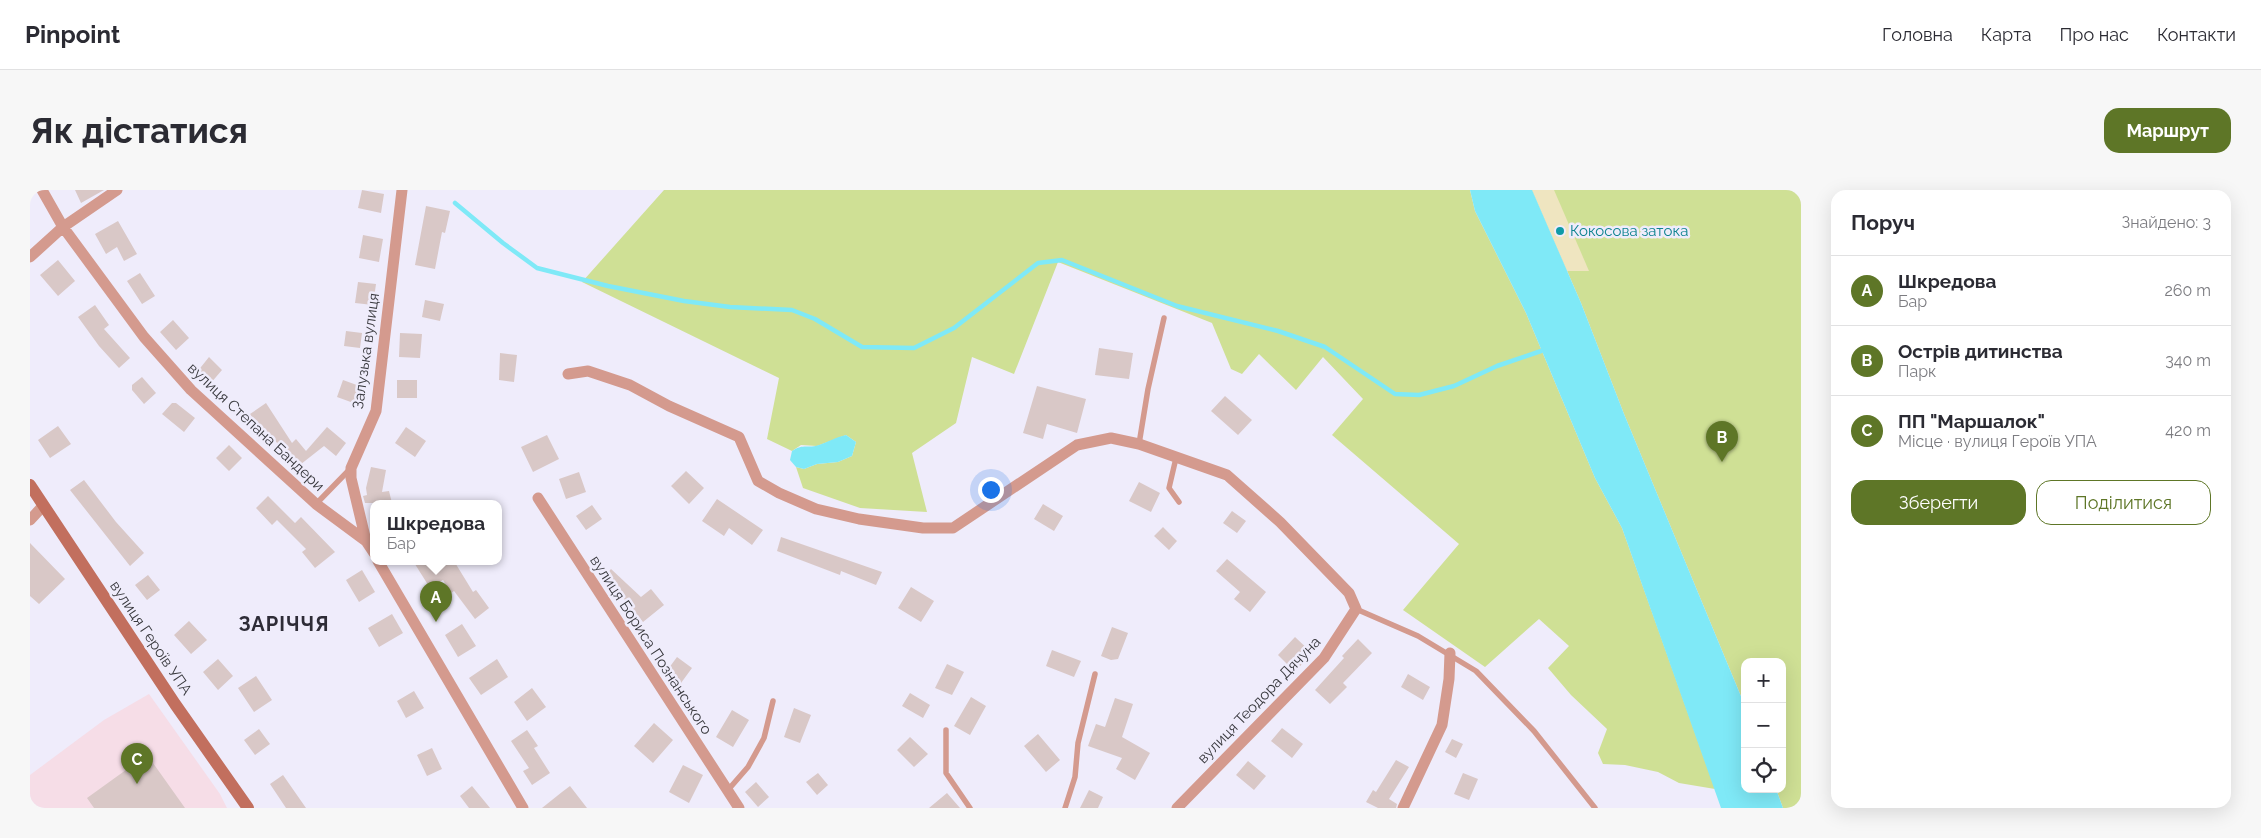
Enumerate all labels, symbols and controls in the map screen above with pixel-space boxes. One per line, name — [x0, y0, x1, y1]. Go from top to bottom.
text: Pinpoint — [25, 20, 120, 49]
text: Головна — [1882, 24, 1953, 45]
text: Карта — [1981, 24, 2032, 45]
text: Про нас — [2060, 24, 2129, 45]
text: Контакти — [2157, 24, 2236, 45]
button: Маршрут — [2104, 108, 2231, 153]
text: Як дістатися — [30, 110, 248, 151]
text: Поруч — [1851, 210, 1915, 235]
text: Знайдено: 3 — [2122, 213, 2211, 232]
place label: Кокосова затока — [1570, 222, 1688, 240]
marker: Кокосова затока — [1554, 225, 1566, 237]
text: Шкредова — [1898, 270, 1996, 292]
text: A — [1862, 281, 1872, 300]
text: 260 m — [2164, 281, 2211, 300]
street label: Залузька вулиця — [349, 292, 383, 410]
text: Бар — [1898, 292, 1927, 311]
text: Острів дитинства — [1898, 340, 2063, 362]
text: B — [1862, 351, 1872, 370]
text: 340 m — [2165, 351, 2211, 370]
street label: вулиця Степана Бандери — [184, 359, 328, 495]
text: Парк — [1898, 362, 1936, 381]
text: ПП "Маршалок" — [1898, 410, 2045, 432]
pin: B — [1706, 421, 1738, 462]
text: C — [1862, 421, 1872, 440]
text: 420 m — [2165, 421, 2211, 440]
text: Місце · вулиця Героїв УПА — [1898, 432, 2097, 451]
your location — [978, 477, 1004, 503]
button: Зберегти — [1851, 480, 2026, 525]
button: Поділитися — [2036, 480, 2211, 525]
popup — [370, 500, 502, 565]
text: Шкредова — [387, 512, 485, 534]
text: Бар — [387, 534, 416, 553]
street label: вулиця Бориса Познанського — [586, 552, 716, 738]
street label: вулиця Героїв УПА — [106, 577, 196, 699]
pin: A — [420, 581, 452, 622]
district label: ЗАРІЧЧЯ — [239, 612, 329, 636]
street label: вулиця Теодора Дячуна — [1194, 633, 1324, 767]
map controls — [1741, 658, 1786, 793]
button: + — [1741, 658, 1786, 703]
button: − — [1741, 703, 1786, 748]
pin: C — [121, 743, 153, 784]
button: locate — [1741, 748, 1786, 793]

